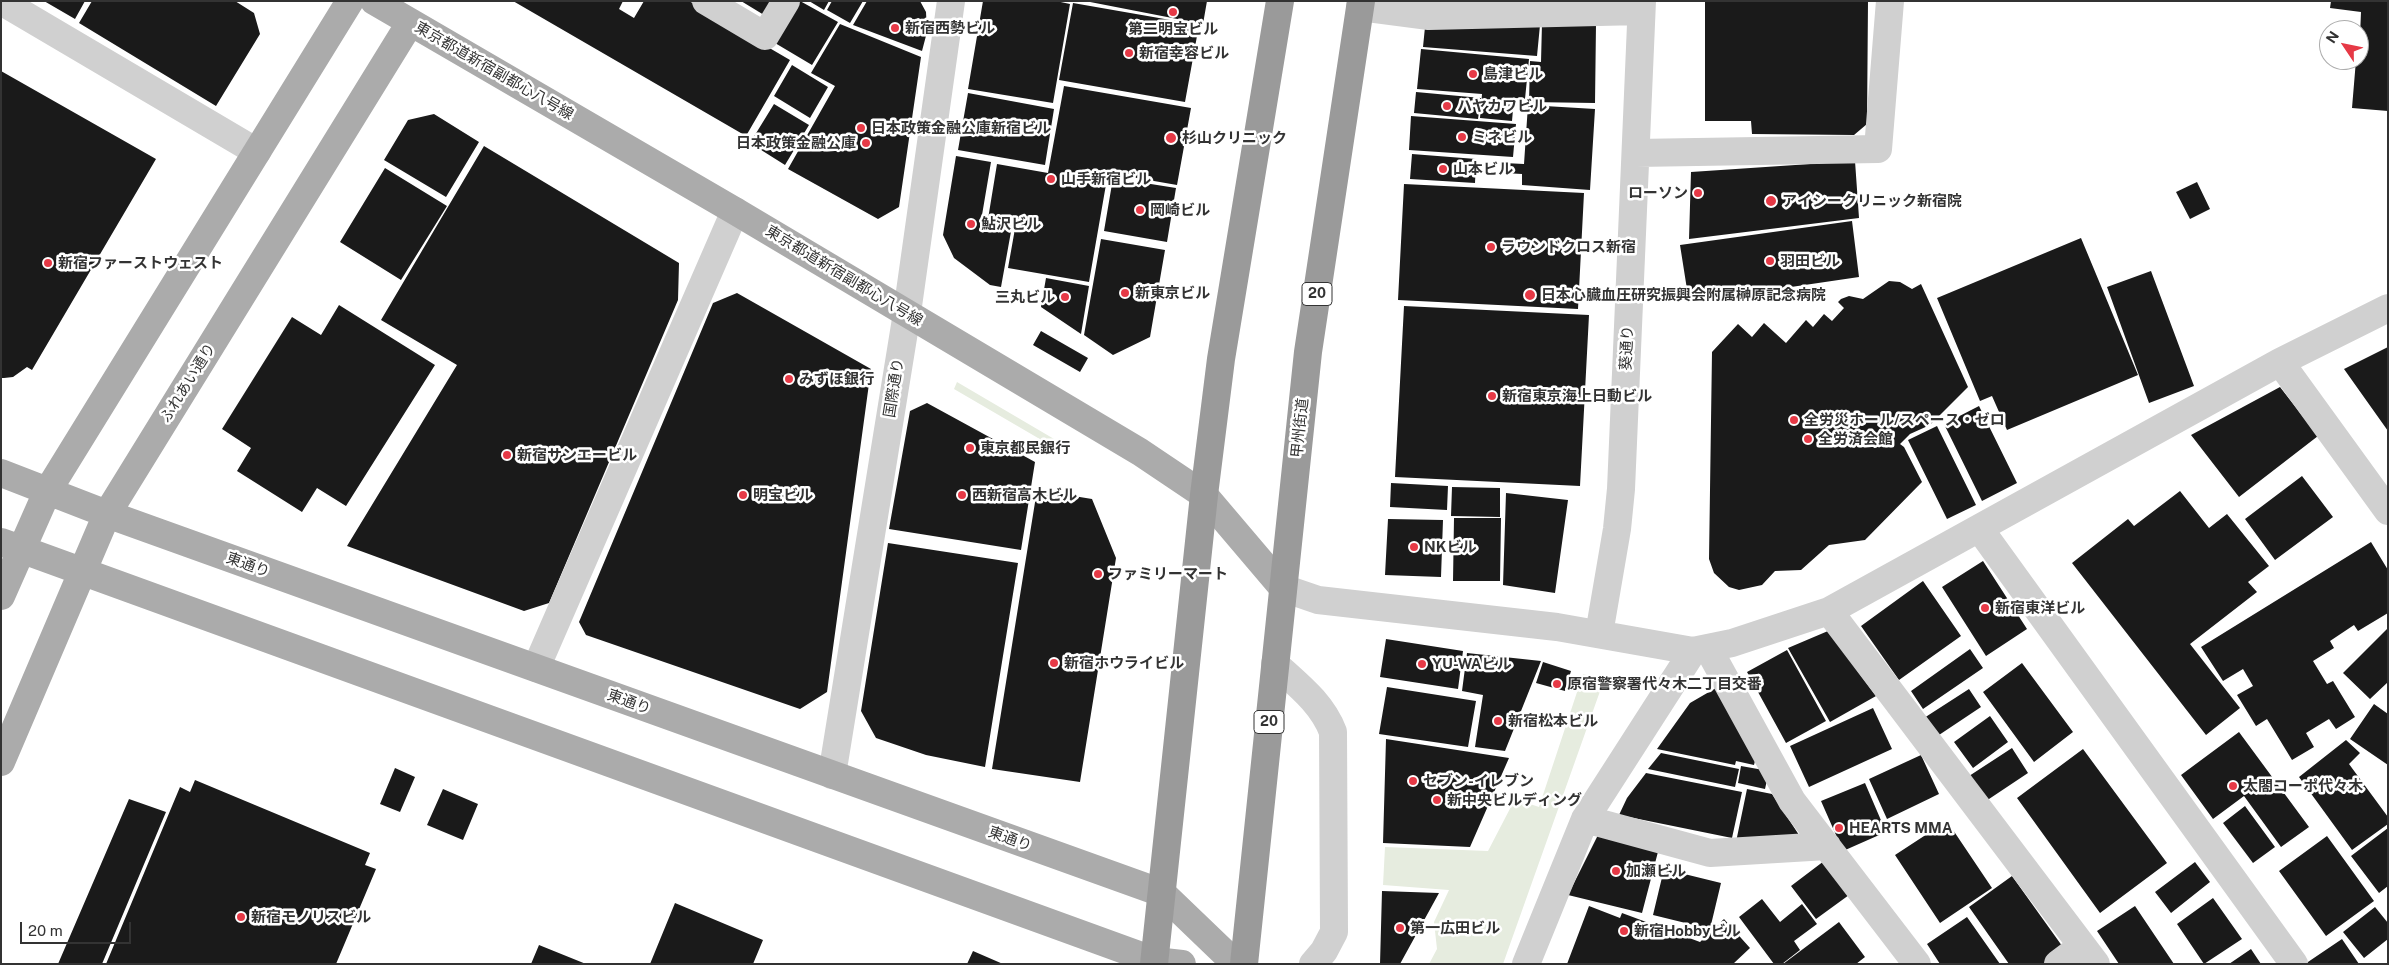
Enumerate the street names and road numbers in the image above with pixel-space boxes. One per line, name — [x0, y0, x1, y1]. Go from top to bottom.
street label: 東京都道新宿副都心八号線 — [412, 18, 576, 124]
street label: 東京都道新宿副都心八号線 — [762, 222, 926, 330]
road number: 20 — [1302, 282, 1332, 306]
street label: 葵通り — [1617, 325, 1637, 371]
street label: ふれあい通り — [157, 340, 219, 426]
street label: 国際通り — [880, 357, 908, 419]
street label: 甲州街道 — [1288, 397, 1312, 459]
street label: 東通り — [224, 549, 272, 581]
street label: 東通り — [605, 686, 653, 718]
road number: 20 — [1254, 710, 1284, 734]
street label: 東通り — [986, 823, 1034, 855]

